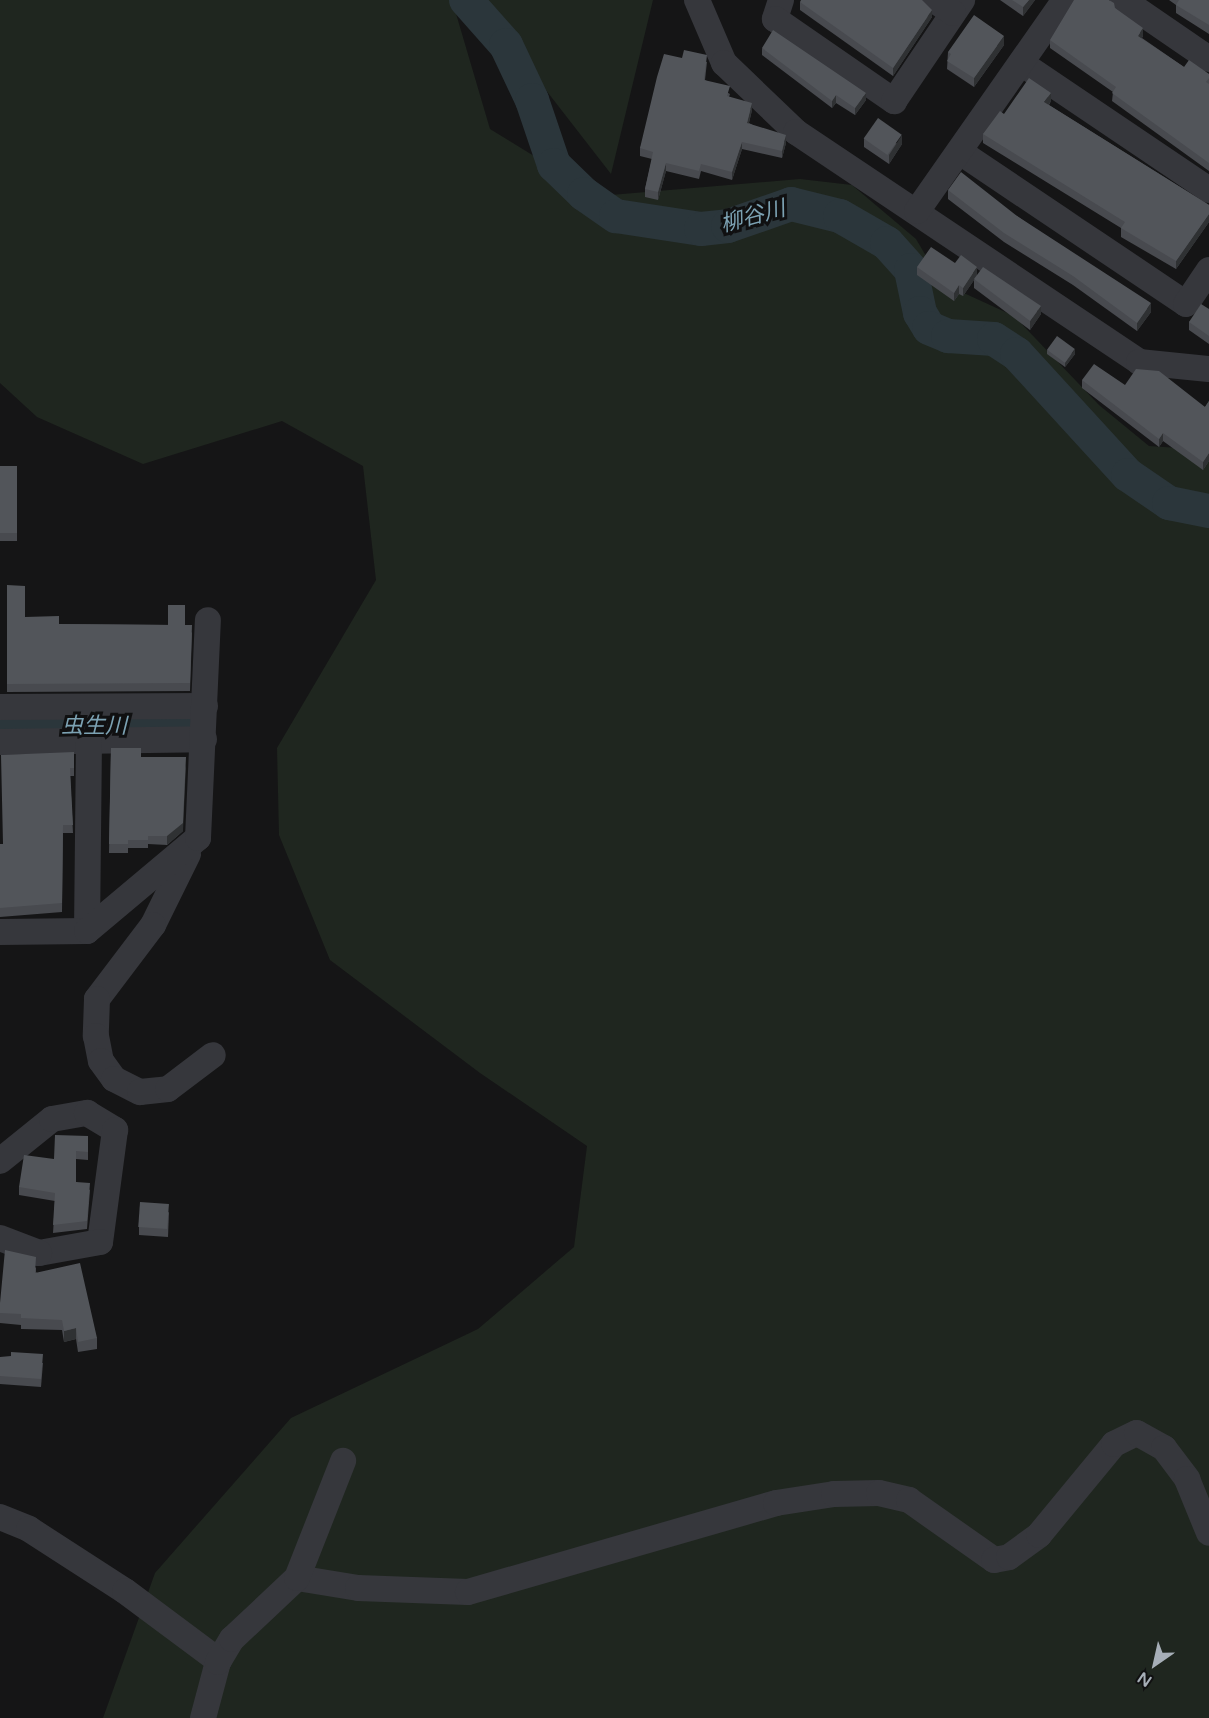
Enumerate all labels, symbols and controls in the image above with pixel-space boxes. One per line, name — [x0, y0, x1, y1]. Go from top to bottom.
water label: 柳谷川 — [718, 196, 788, 238]
water label: 虫生川 — [61, 714, 127, 740]
north arrow — [1125, 1634, 1185, 1694]
text: N — [1134, 1667, 1156, 1691]

